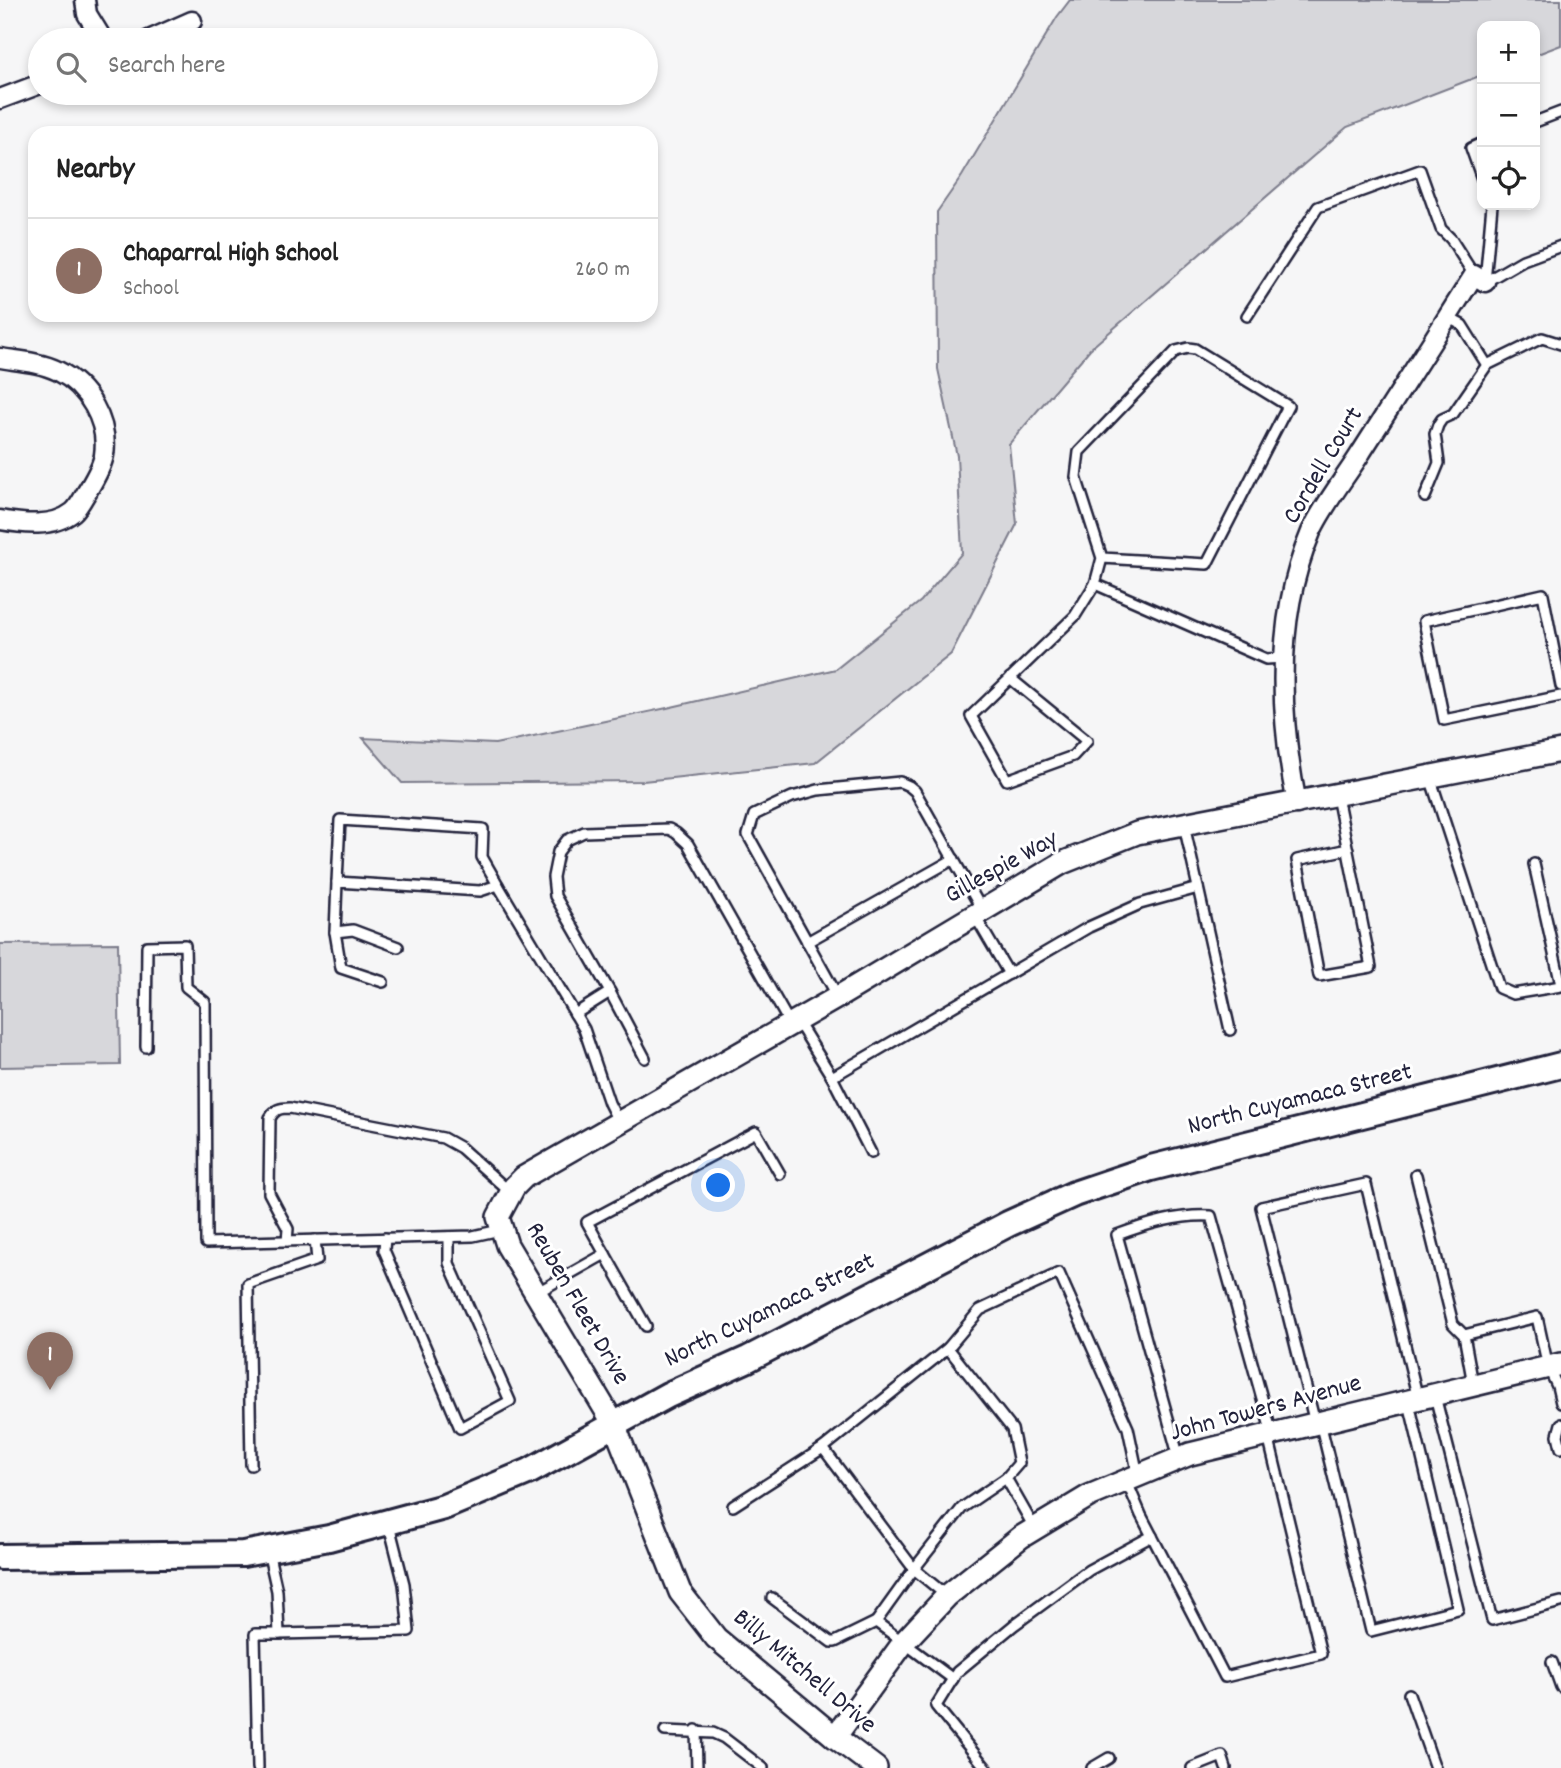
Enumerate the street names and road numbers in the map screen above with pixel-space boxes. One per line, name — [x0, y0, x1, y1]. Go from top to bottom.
street label: Cordell Court — [1274, 400, 1374, 532]
street label: Gillespie Way — [939, 821, 1066, 914]
street label: North Cuyamaca Street — [1184, 1054, 1417, 1146]
street label: Reuben Fleet Drive — [515, 1216, 639, 1392]
street label: North Cuyamaca Street — [658, 1244, 882, 1378]
street label: John Towers Avenue — [1166, 1366, 1366, 1452]
street label: Billy Mitchell Drive — [724, 1601, 884, 1743]

